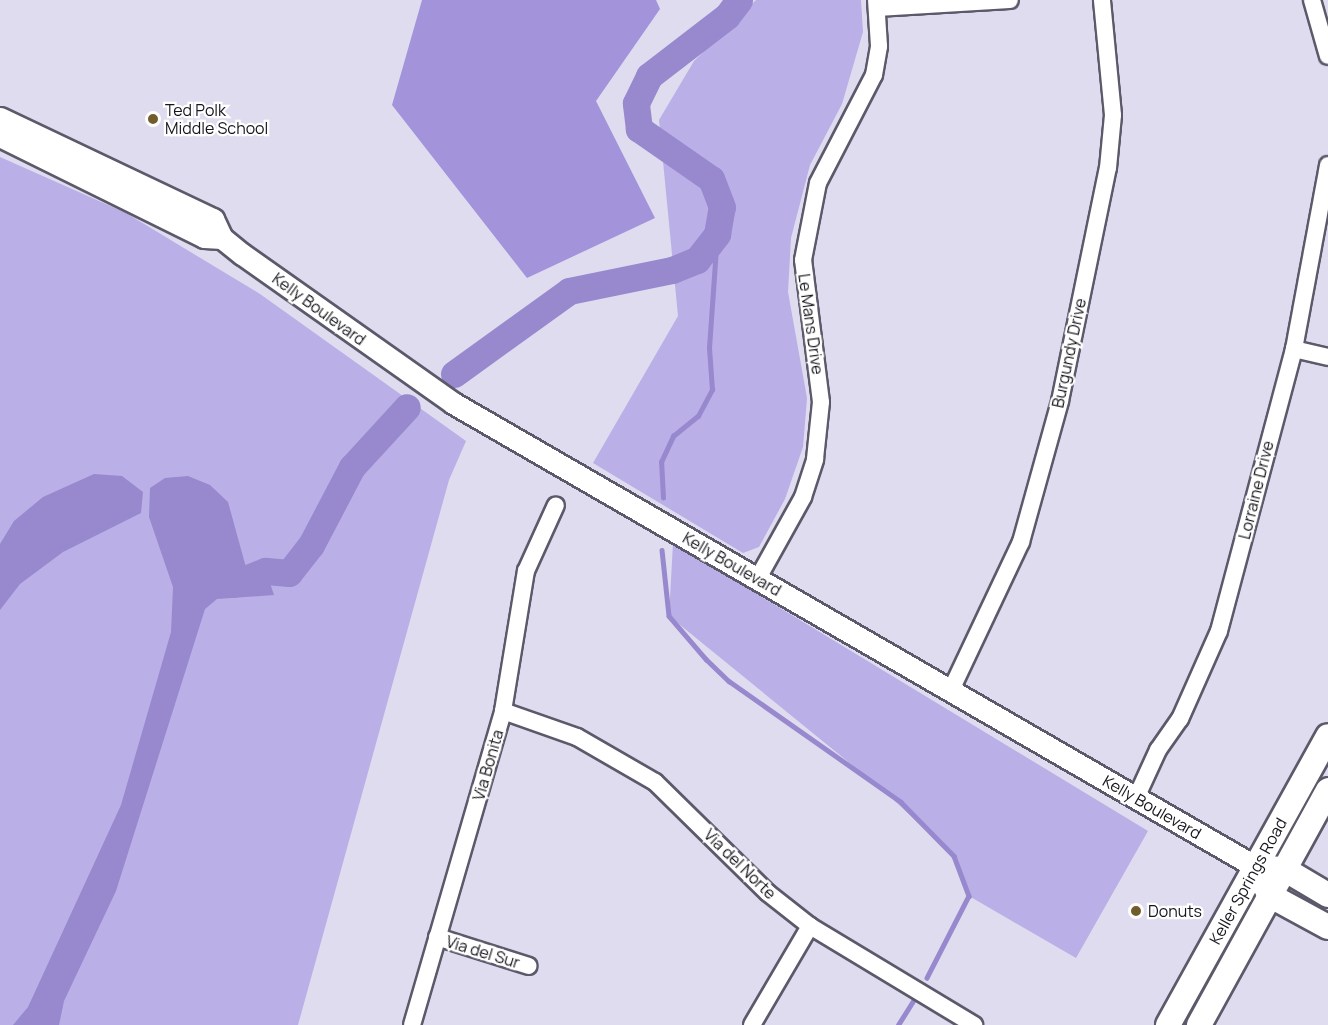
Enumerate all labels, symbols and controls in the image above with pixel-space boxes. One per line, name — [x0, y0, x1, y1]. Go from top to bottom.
place label: Ted Polk Middle School — [165, 100, 268, 138]
marker: Ted Polk Middle School — [146, 112, 160, 126]
street label: Kelly Boulevard — [269, 269, 369, 349]
street label: Le Mans Drive — [794, 272, 828, 376]
street label: Burgundy Drive — [1048, 296, 1090, 410]
street label: Lorraine Drive — [1234, 439, 1278, 541]
street label: Kelly Boulevard — [679, 528, 785, 600]
street label: Via Bonita — [469, 727, 507, 803]
street label: Kelly Boulevard — [1099, 771, 1205, 843]
street label: Keller Springs Road — [1205, 815, 1291, 947]
street label: Via del Norte — [700, 825, 780, 903]
place label: Donuts — [1148, 901, 1202, 921]
marker: Donuts — [1129, 904, 1143, 918]
street label: Via del Sur — [444, 932, 522, 972]

